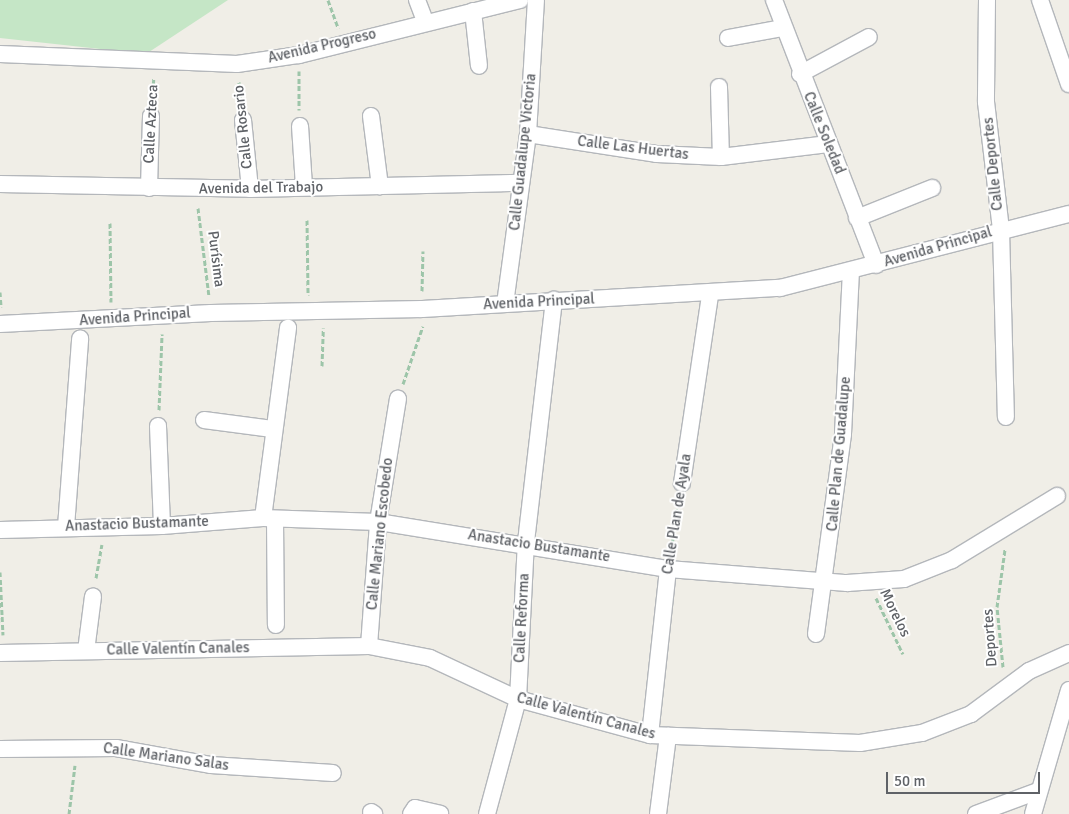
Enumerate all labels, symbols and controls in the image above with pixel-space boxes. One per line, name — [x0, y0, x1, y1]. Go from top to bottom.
street label: Avenida Progreso — [266, 25, 378, 67]
street label: Calle Guadalupe Victoria — [506, 72, 540, 232]
street label: Calle Azteca — [140, 84, 162, 164]
street label: Calle Rosario — [230, 84, 256, 170]
street label: Calle Soledad — [799, 89, 849, 177]
street label: Calle Deportes — [979, 116, 1007, 212]
street label: Calle Las Huertas — [576, 132, 690, 164]
street label: Avenida del Trabajo — [199, 178, 323, 198]
street label: Avenida Principal — [882, 223, 994, 271]
street label: Purísima — [204, 230, 228, 288]
street label: Avenida Principal — [483, 290, 595, 314]
street label: Avenida Principal — [79, 304, 191, 330]
street label: Calle Plan de Guadalupe — [823, 376, 855, 532]
street label: Calle Plan de Ayala — [659, 452, 695, 576]
street label: Calle Mariano Escobedo — [363, 457, 397, 611]
street label: Anastacio Bustamante — [65, 512, 209, 536]
street label: Anastacio Bustamante — [467, 526, 611, 566]
street label: Calle Reforma — [511, 573, 533, 663]
street label: Morelos — [876, 586, 914, 640]
street label: Deportes — [979, 608, 1001, 668]
street label: Calle Valentín Canales — [106, 639, 250, 659]
street label: Calle Valentín Canales — [515, 689, 657, 743]
street label: Calle Mariano Salas — [102, 739, 230, 775]
scale bar — [889, 762, 1043, 794]
text: 50 m — [894, 772, 925, 790]

